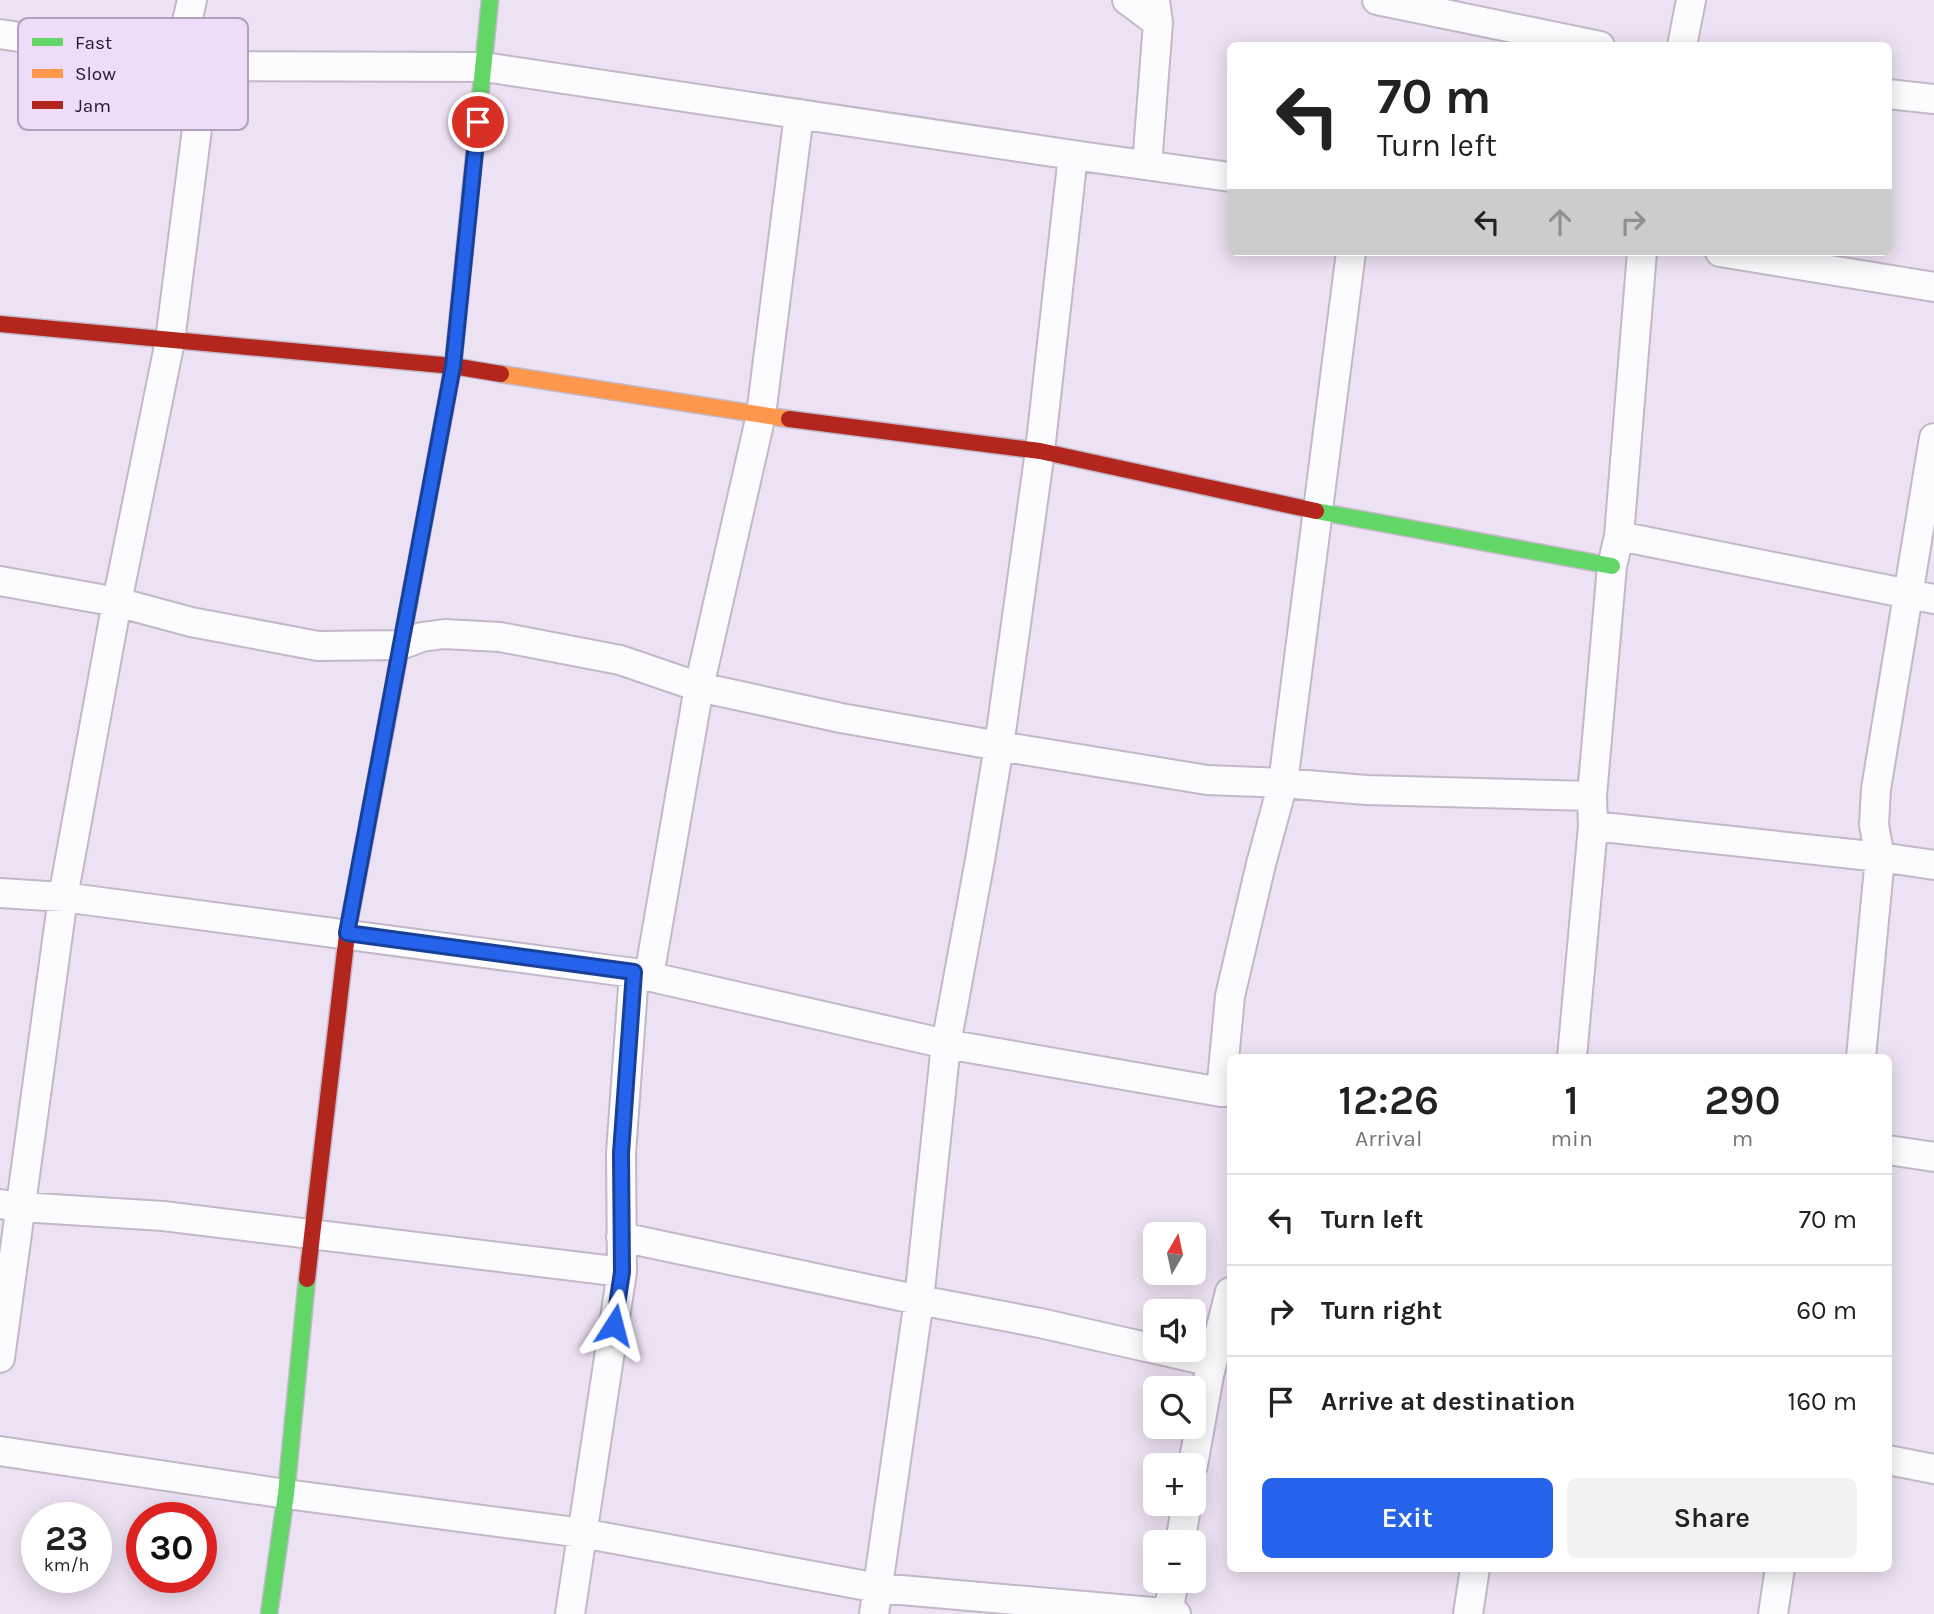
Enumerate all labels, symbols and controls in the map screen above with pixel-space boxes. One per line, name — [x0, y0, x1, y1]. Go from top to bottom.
legend — [18, 18, 248, 130]
text: Fast — [75, 32, 112, 54]
text: Slow — [75, 63, 116, 85]
text: 70 m — [1377, 68, 1491, 125]
icon: left — [1262, 70, 1353, 161]
pin — [448, 92, 508, 152]
text: Jam — [75, 95, 111, 117]
icon: arrive — [459, 103, 497, 141]
text: Turn left — [1377, 127, 1497, 164]
icon: left — [1468, 203, 1506, 241]
icon: ahead — [1541, 203, 1579, 241]
icon: right — [1614, 203, 1652, 241]
text: 12:26 — [1338, 1075, 1439, 1125]
text: 1 — [1564, 1075, 1579, 1125]
text: 290 — [1704, 1075, 1781, 1125]
text: Arrival — [1355, 1125, 1422, 1152]
text: min — [1551, 1125, 1593, 1152]
text: m — [1732, 1125, 1753, 1152]
icon: left — [1262, 1201, 1300, 1239]
text: Turn left — [1321, 1204, 1423, 1235]
text: 70 m — [1799, 1204, 1857, 1235]
north arrow — [1143, 1222, 1206, 1284]
map controls — [1143, 1222, 1206, 1593]
position arrow — [577, 1288, 651, 1362]
icon: right — [1262, 1292, 1300, 1330]
text: Turn right — [1321, 1295, 1442, 1326]
text: 60 m — [1796, 1295, 1857, 1326]
button: sound — [1143, 1299, 1206, 1362]
button: search — [1143, 1376, 1206, 1439]
icon: arrive — [1262, 1383, 1300, 1421]
text: Arrive at destination — [1321, 1386, 1575, 1417]
text: 160 m — [1788, 1386, 1857, 1417]
button: + — [1143, 1453, 1206, 1516]
button: Exit — [1262, 1478, 1553, 1558]
button: Share — [1567, 1478, 1857, 1558]
speed limit sign: 30 — [126, 1502, 217, 1593]
text: 23 — [45, 1518, 88, 1559]
button: − — [1143, 1530, 1206, 1593]
text: km/h — [44, 1554, 89, 1576]

